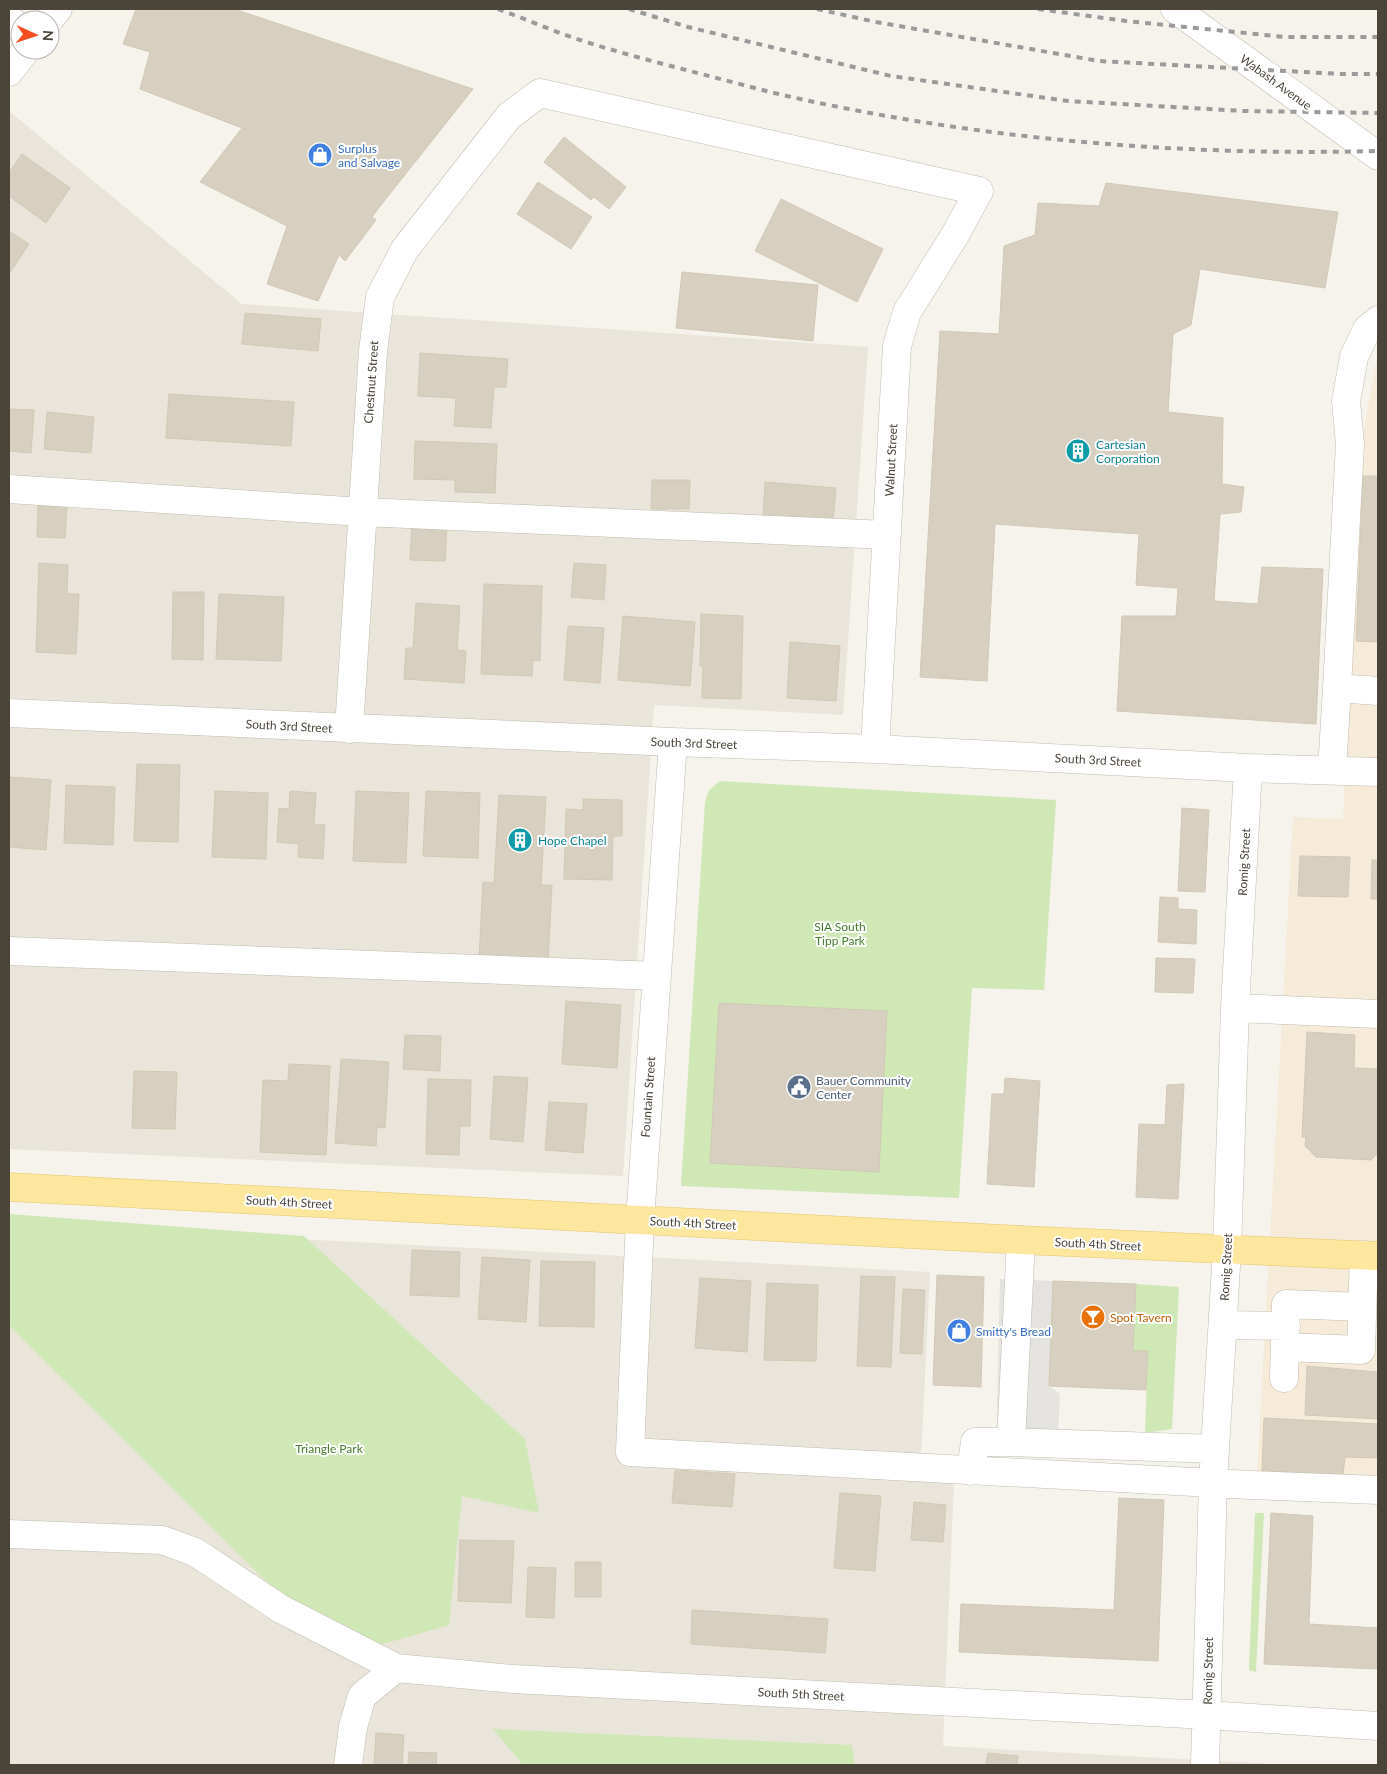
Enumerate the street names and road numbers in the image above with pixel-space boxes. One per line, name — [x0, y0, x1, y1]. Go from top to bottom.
street label: Wabash Avenue — [1237, 51, 1315, 113]
street label: Chestnut Street — [361, 339, 381, 424]
street label: Walnut Street — [882, 423, 900, 497]
street label: South 3rd Street — [245, 716, 333, 736]
street label: South 3rd Street — [650, 734, 738, 752]
street label: South 3rd Street — [1054, 750, 1142, 770]
street label: Romig Street — [1235, 827, 1253, 896]
street label: Fountain Street — [638, 1055, 658, 1138]
street label: South 4th Street — [245, 1192, 333, 1212]
street label: South 4th Street — [649, 1213, 737, 1233]
street label: Romig Street — [1217, 1232, 1235, 1301]
street label: South 4th Street — [1054, 1234, 1142, 1254]
street label: Romig Street — [1200, 1636, 1216, 1705]
street label: South 5th Street — [757, 1684, 845, 1704]

